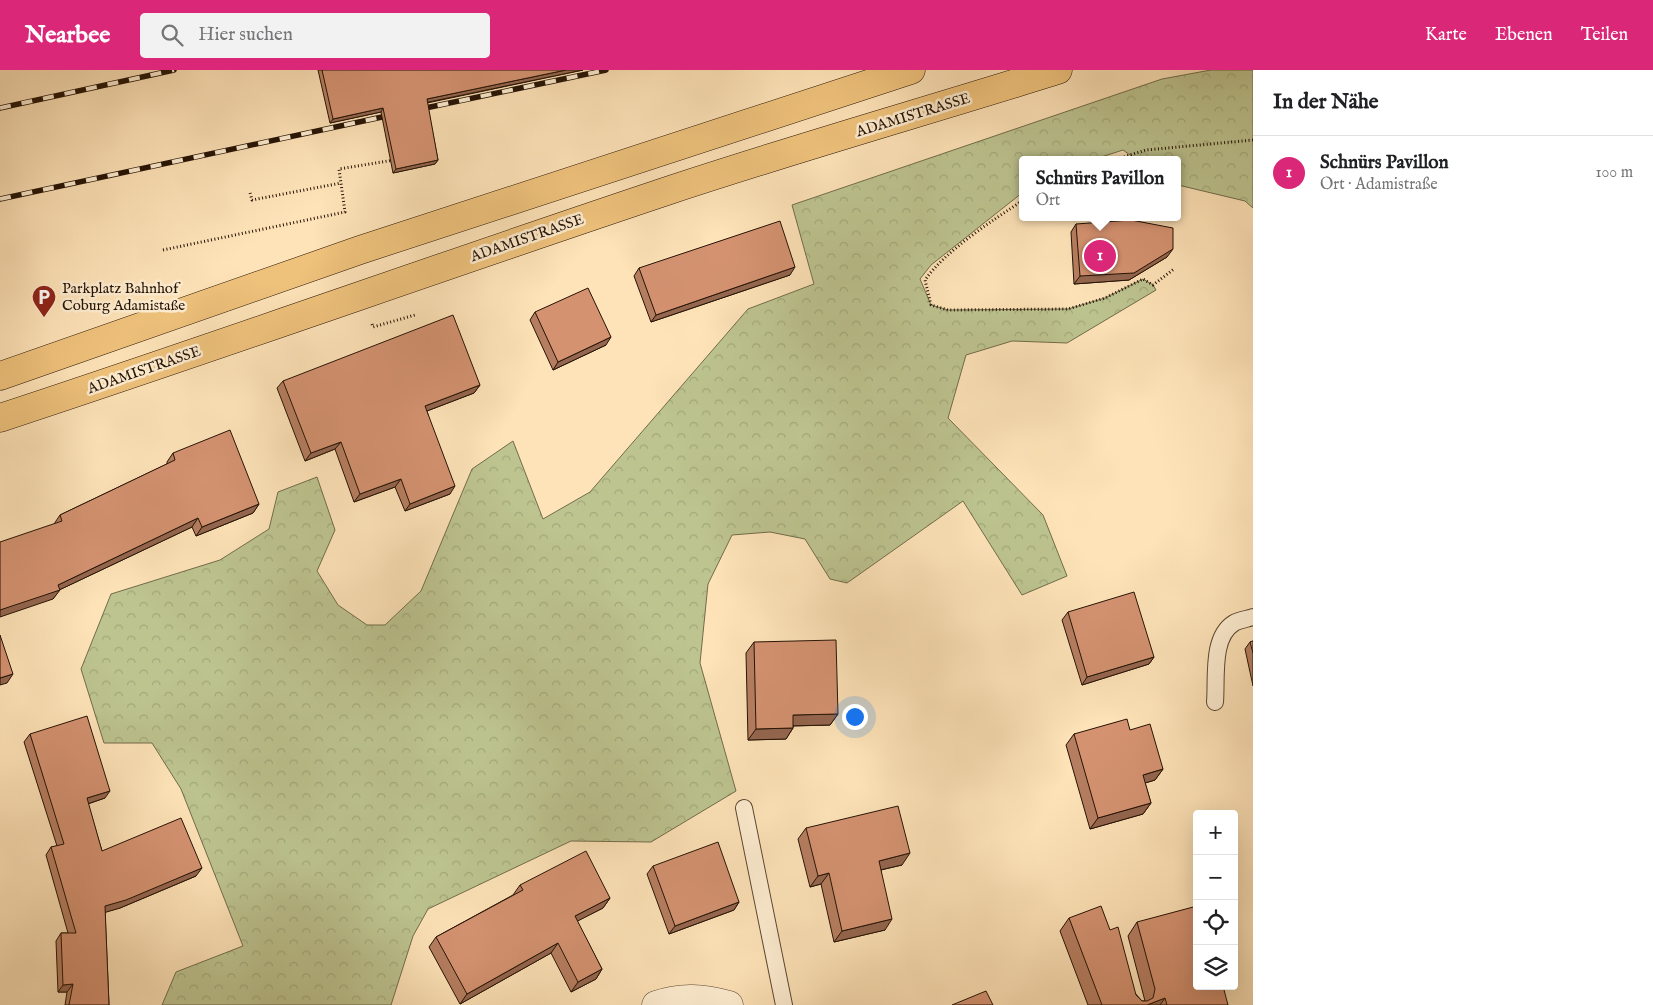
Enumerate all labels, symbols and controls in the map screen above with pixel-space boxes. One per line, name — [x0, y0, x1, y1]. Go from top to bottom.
search box — [140, 13, 490, 58]
text: Nearbee — [25, 20, 110, 51]
icon: search — [158, 21, 186, 49]
text: Hier suchen — [198, 23, 293, 47]
text: Karte — [1425, 24, 1467, 47]
text: Ebenen — [1495, 24, 1553, 47]
text: Teilen — [1581, 24, 1628, 47]
street label: ADAMISTRASSE — [853, 89, 972, 142]
text: In der Nähe — [1273, 89, 1379, 116]
text: Schnürs Pavillon — [1320, 151, 1449, 175]
popup — [1019, 156, 1181, 221]
text: 1 — [1286, 163, 1292, 183]
text: 100 m — [1596, 163, 1633, 183]
text: Schnürs Pavillon — [1036, 167, 1164, 191]
text: Ort · Adamistraße — [1320, 175, 1438, 195]
text: Ort — [1036, 191, 1060, 211]
street label: ADAMISTRASSE — [467, 210, 586, 267]
pin: 1 — [1084, 237, 1116, 275]
place label: Parkplatz Bahnhof Coburg Adamistaße — [62, 279, 185, 315]
parking icon: Parkplatz Bahnhof Coburg Adamistaße — [31, 284, 57, 318]
street label: ADAMISTRASSE — [84, 342, 203, 399]
your location — [842, 704, 868, 730]
map controls — [1193, 810, 1238, 990]
button: + — [1193, 810, 1238, 855]
button: − — [1193, 855, 1238, 900]
button: locate — [1193, 900, 1238, 945]
button: layers — [1193, 945, 1238, 990]

